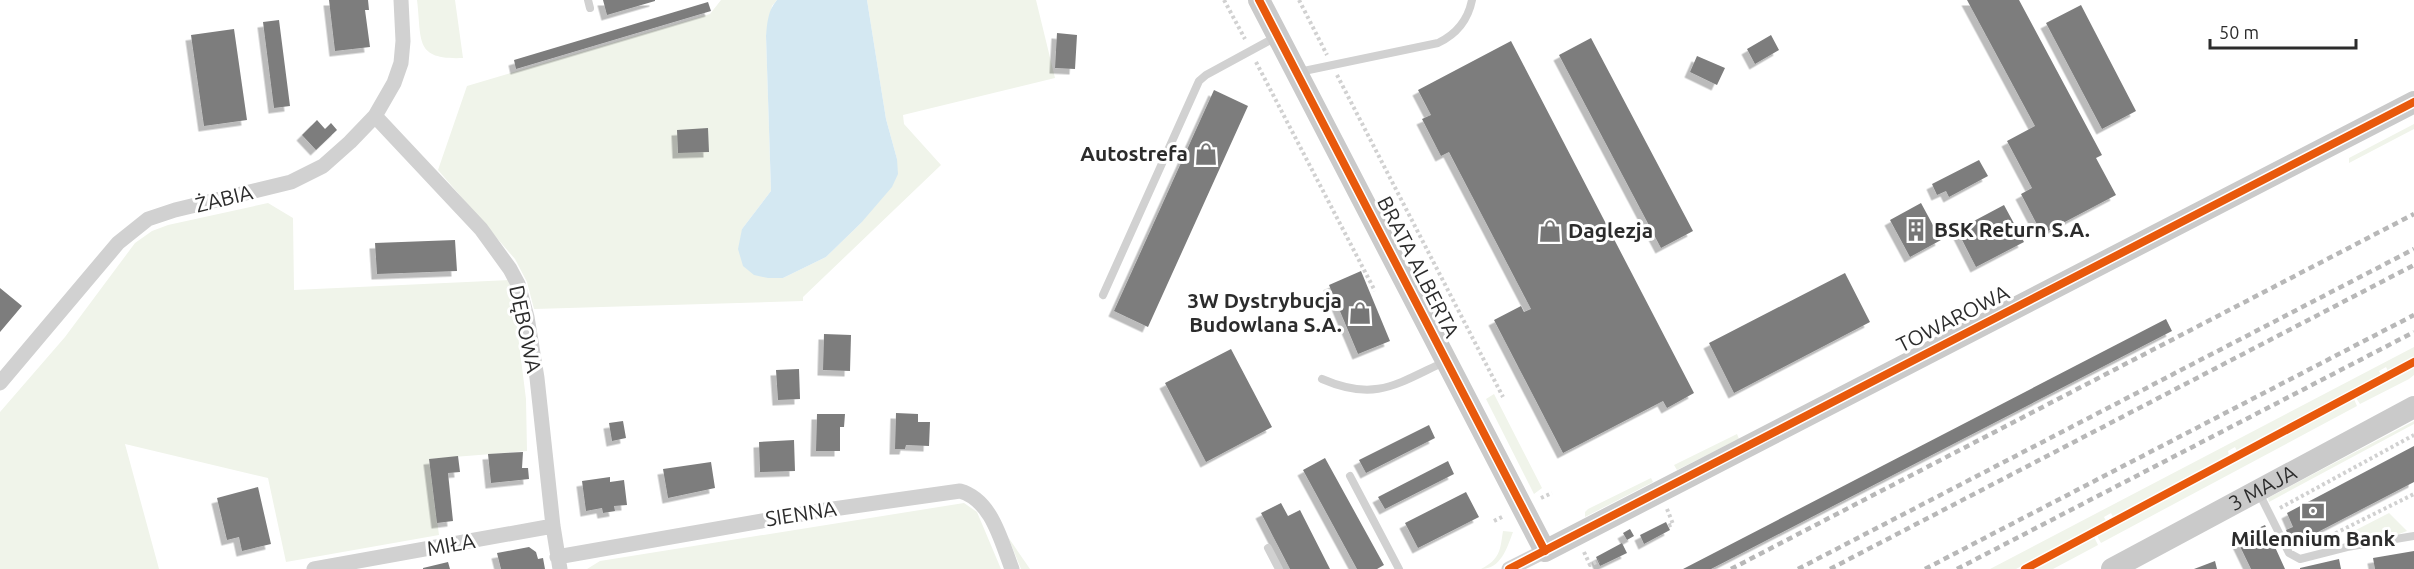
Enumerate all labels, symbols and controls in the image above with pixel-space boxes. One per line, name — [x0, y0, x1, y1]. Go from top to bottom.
scale bar — [2210, 12, 2356, 50]
text: 50 m — [2219, 22, 2259, 42]
place label: Autostrefa — [1080, 141, 1188, 165]
shop icon: Autostrefa — [1193, 141, 1219, 167]
street label: ŻABIA — [193, 179, 255, 217]
street label: BRATA ALBERTA — [1373, 192, 1465, 341]
building icon: BSK Return S.A. — [1903, 217, 1929, 243]
place label: BSK Return S.A. — [1934, 217, 2090, 241]
shop icon: Daglezja — [1537, 218, 1563, 244]
place label: Daglezja — [1568, 218, 1653, 242]
street label: TOWAROWA — [1892, 279, 2013, 357]
street label: DĘBOWA — [505, 283, 547, 375]
place label: 3W Dystrybucja Budowlana S.A. — [1187, 288, 1342, 336]
shop icon: 3W Dystrybucja Budowlana S.A. — [1347, 300, 1373, 326]
street label: 3 MAJA — [2224, 459, 2300, 515]
street label: SIENNA — [764, 495, 839, 530]
bank icon: Millennium Bank — [2300, 498, 2326, 524]
place label: Millennium Bank — [2231, 526, 2395, 550]
street label: MIŁA — [425, 528, 477, 560]

